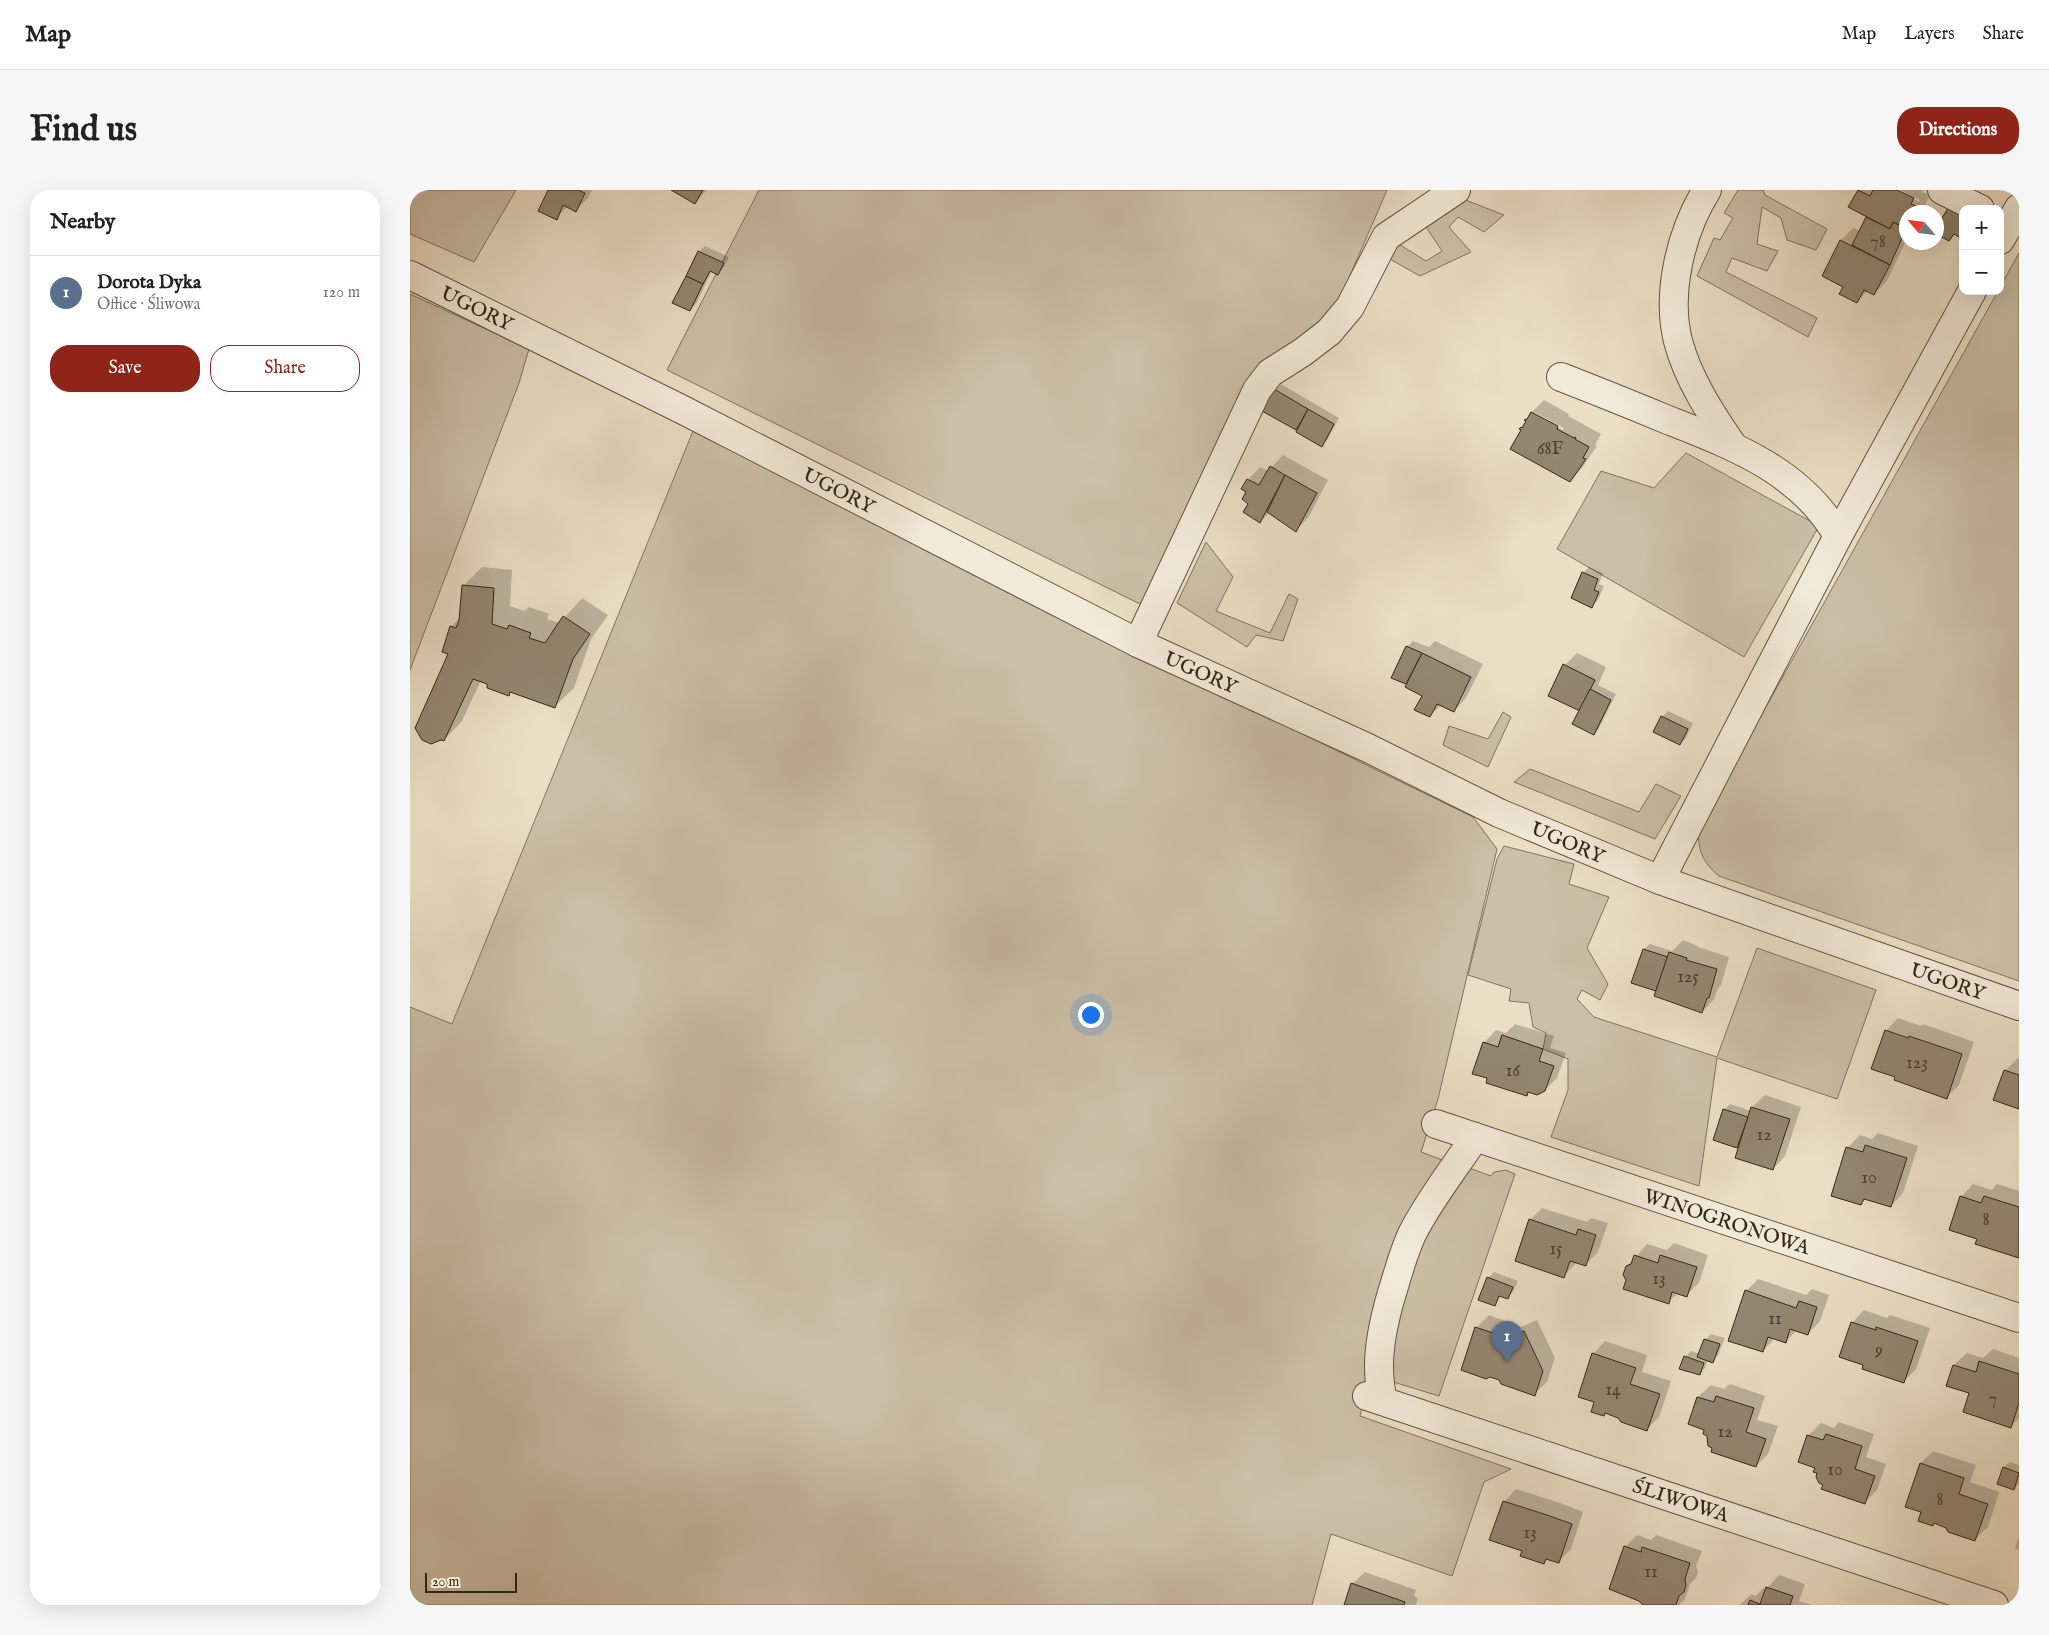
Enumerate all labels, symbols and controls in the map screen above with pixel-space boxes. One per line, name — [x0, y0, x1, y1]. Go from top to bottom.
text: Map — [25, 19, 71, 50]
text: Map — [1842, 23, 1876, 46]
text: Layers — [1904, 23, 1955, 46]
text: Share — [1983, 23, 2024, 46]
button: Directions — [1897, 107, 2019, 154]
text: Find us — [30, 108, 137, 153]
north arrow — [1899, 205, 1944, 250]
map controls — [1959, 205, 2004, 295]
button: + — [1959, 205, 2004, 250]
text: Nearby — [50, 209, 115, 236]
house number: 78 — [1870, 231, 1886, 254]
button: − — [1959, 250, 2004, 295]
text: Dorota Dyka — [97, 271, 201, 295]
street label: UGORY — [436, 281, 518, 338]
text: 1 — [63, 283, 69, 303]
text: 120 m — [323, 283, 360, 303]
text: Office · Śliwowa — [97, 295, 201, 315]
button: Save — [50, 345, 200, 392]
button: Share — [210, 345, 360, 392]
house number: 68F — [1537, 438, 1564, 461]
street label: UGORY — [798, 463, 880, 521]
street label: UGORY — [1160, 646, 1242, 701]
street label: UGORY — [1527, 817, 1609, 871]
street label: UGORY — [1907, 958, 1990, 1007]
house number: 125 — [1677, 966, 1699, 989]
your location — [1078, 1002, 1104, 1028]
house number: 123 — [1906, 1052, 1928, 1075]
house number: 16 — [1506, 1060, 1521, 1083]
house number: 12 — [1756, 1124, 1772, 1147]
house number: 10 — [1861, 1167, 1877, 1190]
street label: WINOGRONOWA — [1640, 1184, 1813, 1261]
house number: 8 — [1982, 1209, 1990, 1232]
house number: 15 — [1549, 1238, 1563, 1261]
house number: 13 — [1652, 1268, 1666, 1291]
house number: 11 — [1768, 1308, 1782, 1331]
pin: 1 — [1491, 1321, 1523, 1362]
house number: 9 — [1874, 1339, 1883, 1362]
house number: 14 — [1605, 1379, 1621, 1402]
house number: 7 — [1989, 1388, 1997, 1411]
house number: 12 — [1717, 1421, 1733, 1444]
house number: 10 — [1827, 1459, 1843, 1482]
street label: ŚLIWOWA — [1629, 1474, 1732, 1529]
house number: 8 — [1936, 1489, 1944, 1512]
house number: 13 — [1523, 1522, 1537, 1545]
house number: 11 — [1644, 1561, 1658, 1584]
scale bar — [425, 1570, 518, 1593]
text: 20 m — [432, 1573, 459, 1591]

